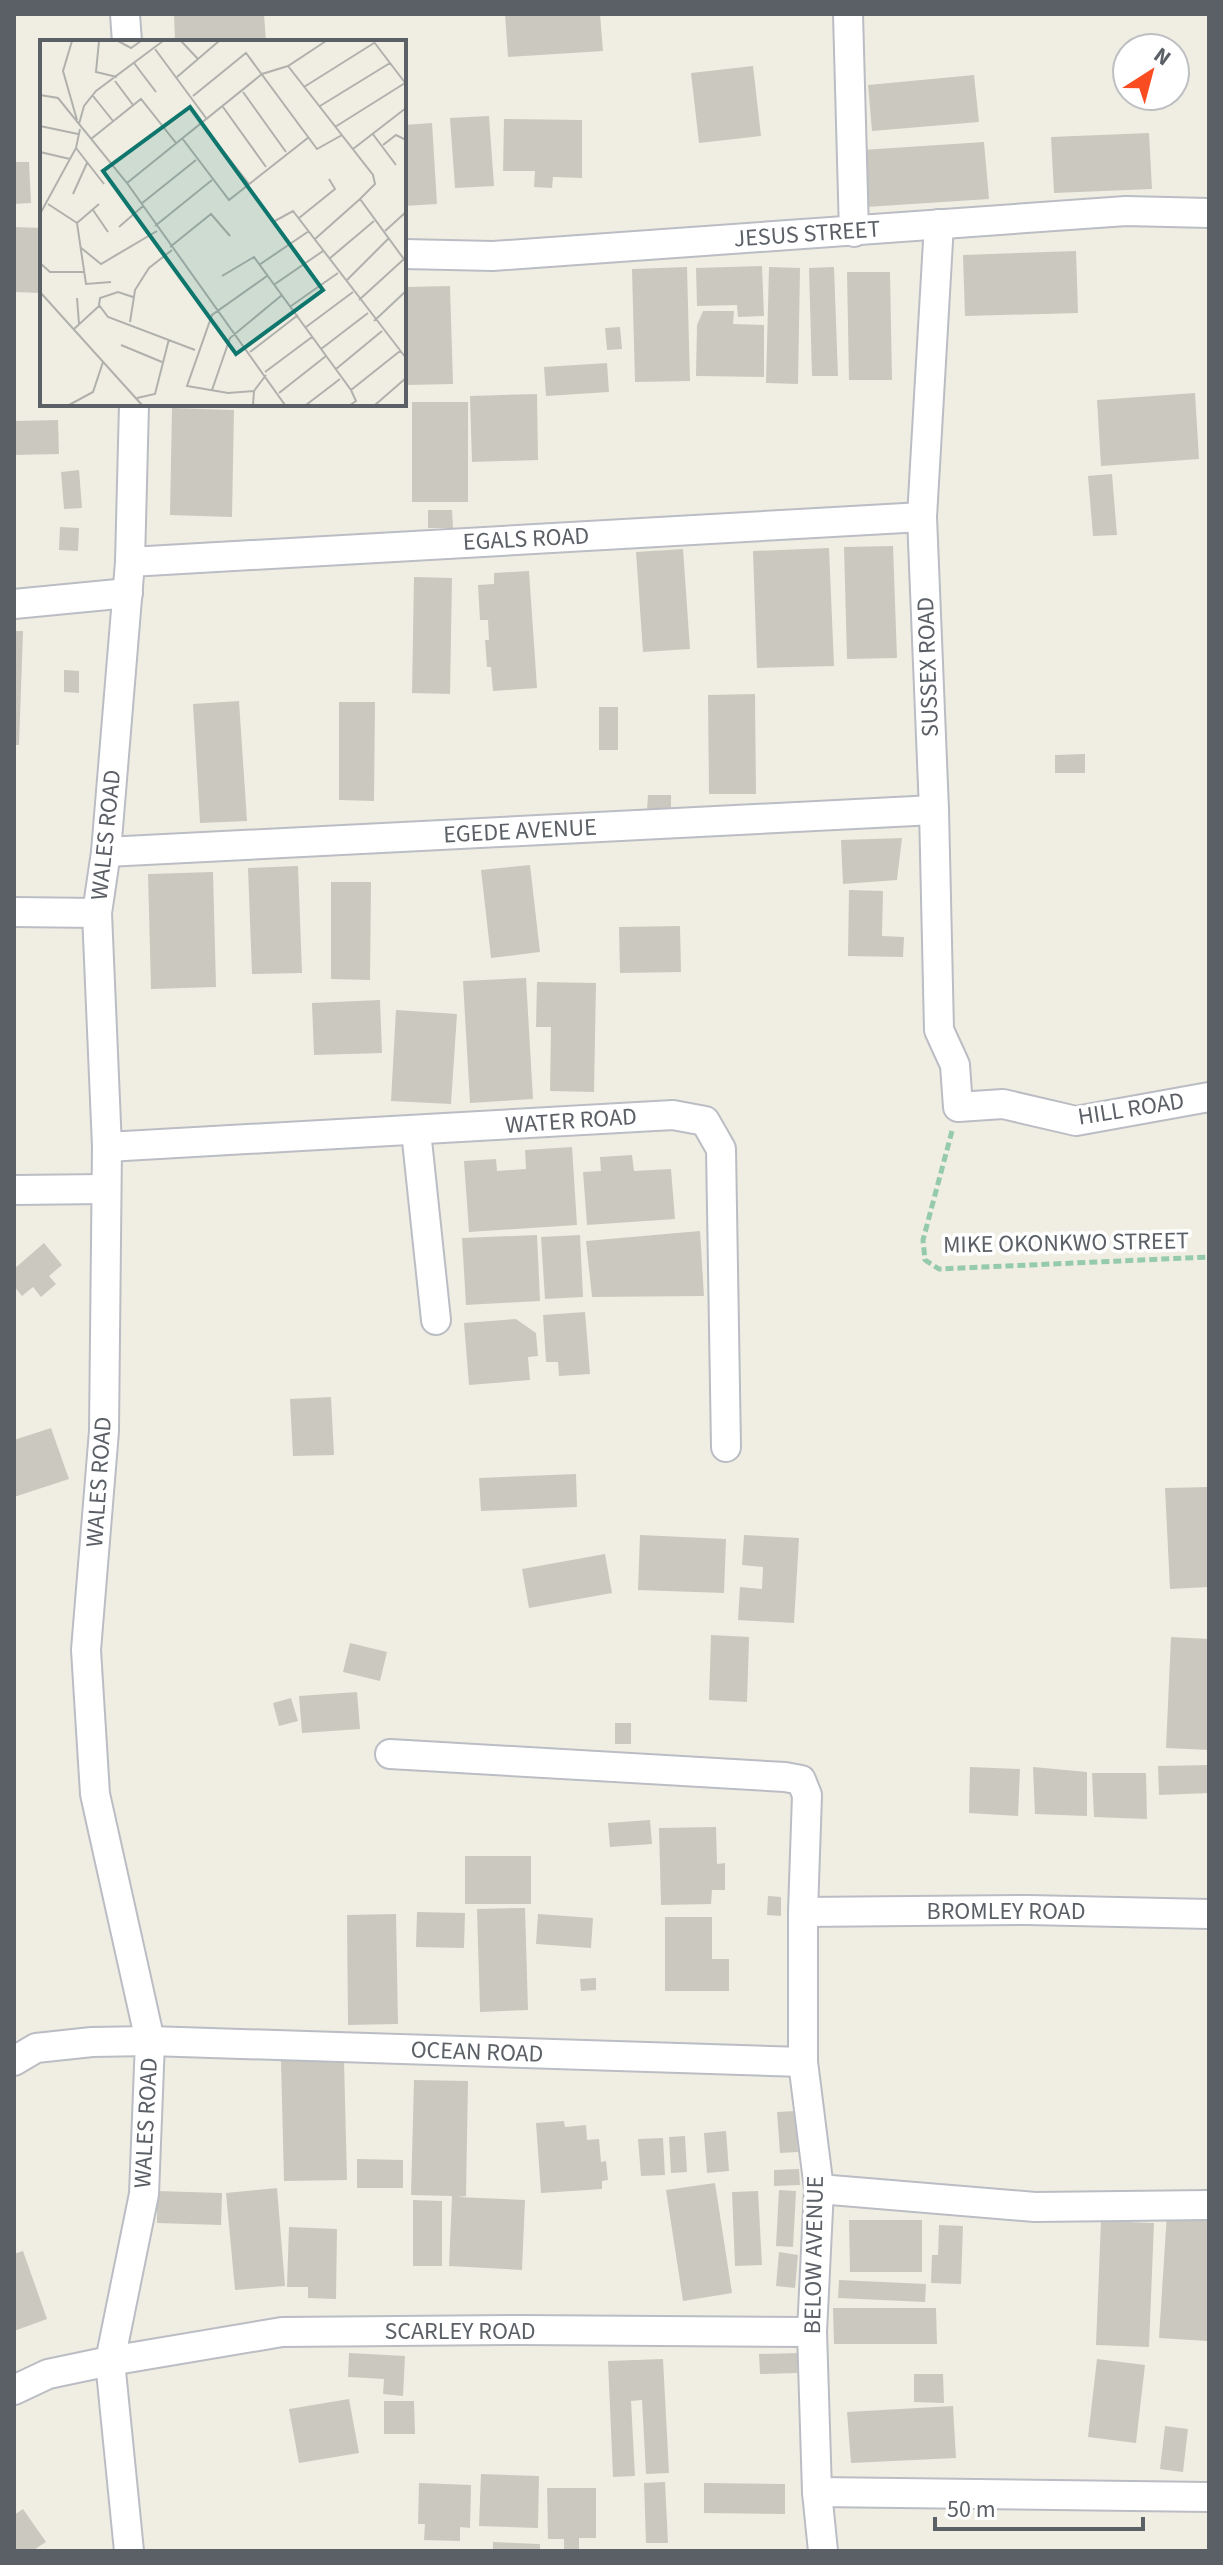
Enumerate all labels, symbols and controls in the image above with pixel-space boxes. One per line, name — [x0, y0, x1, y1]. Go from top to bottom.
north arrow — [1111, 32, 1191, 112]
text: N — [1147, 39, 1177, 74]
inset map — [40, 40, 406, 406]
street label: JESUS STREET — [733, 211, 882, 257]
street label: EGALS ROAD — [462, 518, 590, 560]
street label: SUSSEX ROAD — [908, 596, 948, 738]
street label: WALES ROAD — [82, 768, 130, 902]
street label: EGEDE AVENUE — [442, 810, 598, 852]
street label: HILL ROAD — [1075, 1083, 1187, 1135]
street label: WATER ROAD — [504, 1099, 638, 1143]
street label: MIKE OKONKWO STREET — [943, 1223, 1189, 1263]
street label: WALES ROAD — [77, 1415, 121, 1549]
street label: BROMLEY ROAD — [927, 1894, 1085, 1929]
street label: OCEAN ROAD — [410, 2032, 544, 2072]
street label: WALES ROAD — [125, 2057, 167, 2189]
street label: BELOW AVENUE — [795, 2175, 833, 2335]
street label: SCARLEY ROAD — [385, 2314, 535, 2349]
scale bar — [935, 2481, 1143, 2531]
text: 50 m — [947, 2492, 996, 2527]

